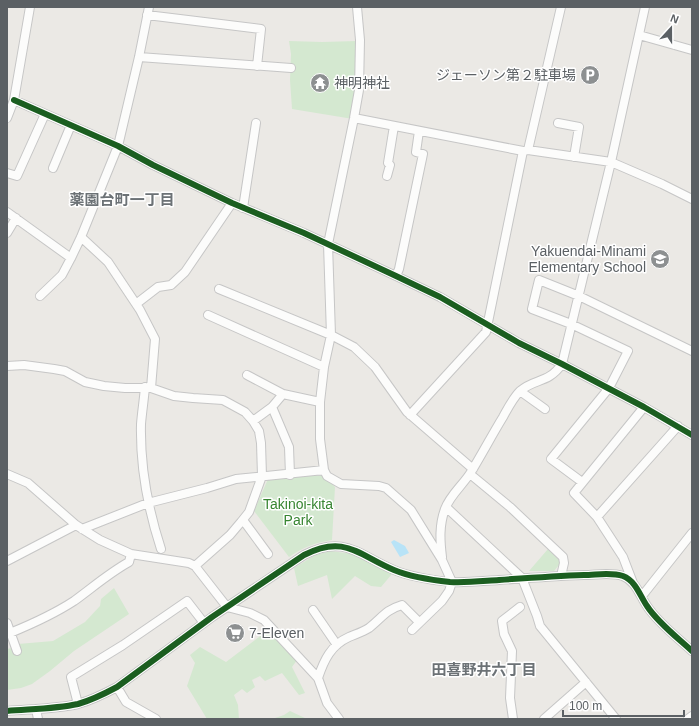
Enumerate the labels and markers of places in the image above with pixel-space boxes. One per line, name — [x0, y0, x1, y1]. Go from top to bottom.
parking icon: ジェーソン第２駐車場 — [579, 64, 601, 86]
place label: ジェーソン第２駐車場 — [436, 67, 576, 83]
temple icon: 神明神社 — [309, 72, 331, 94]
place label: 神明神社 — [334, 75, 390, 91]
place label: Yakuendai-Minami Elementary School — [528, 243, 646, 275]
school or university icon: Yakuendai-Minami Elementary School — [649, 248, 671, 270]
supermarket icon: 7-Eleven — [224, 622, 246, 644]
place label: 7-Eleven — [249, 625, 304, 641]

